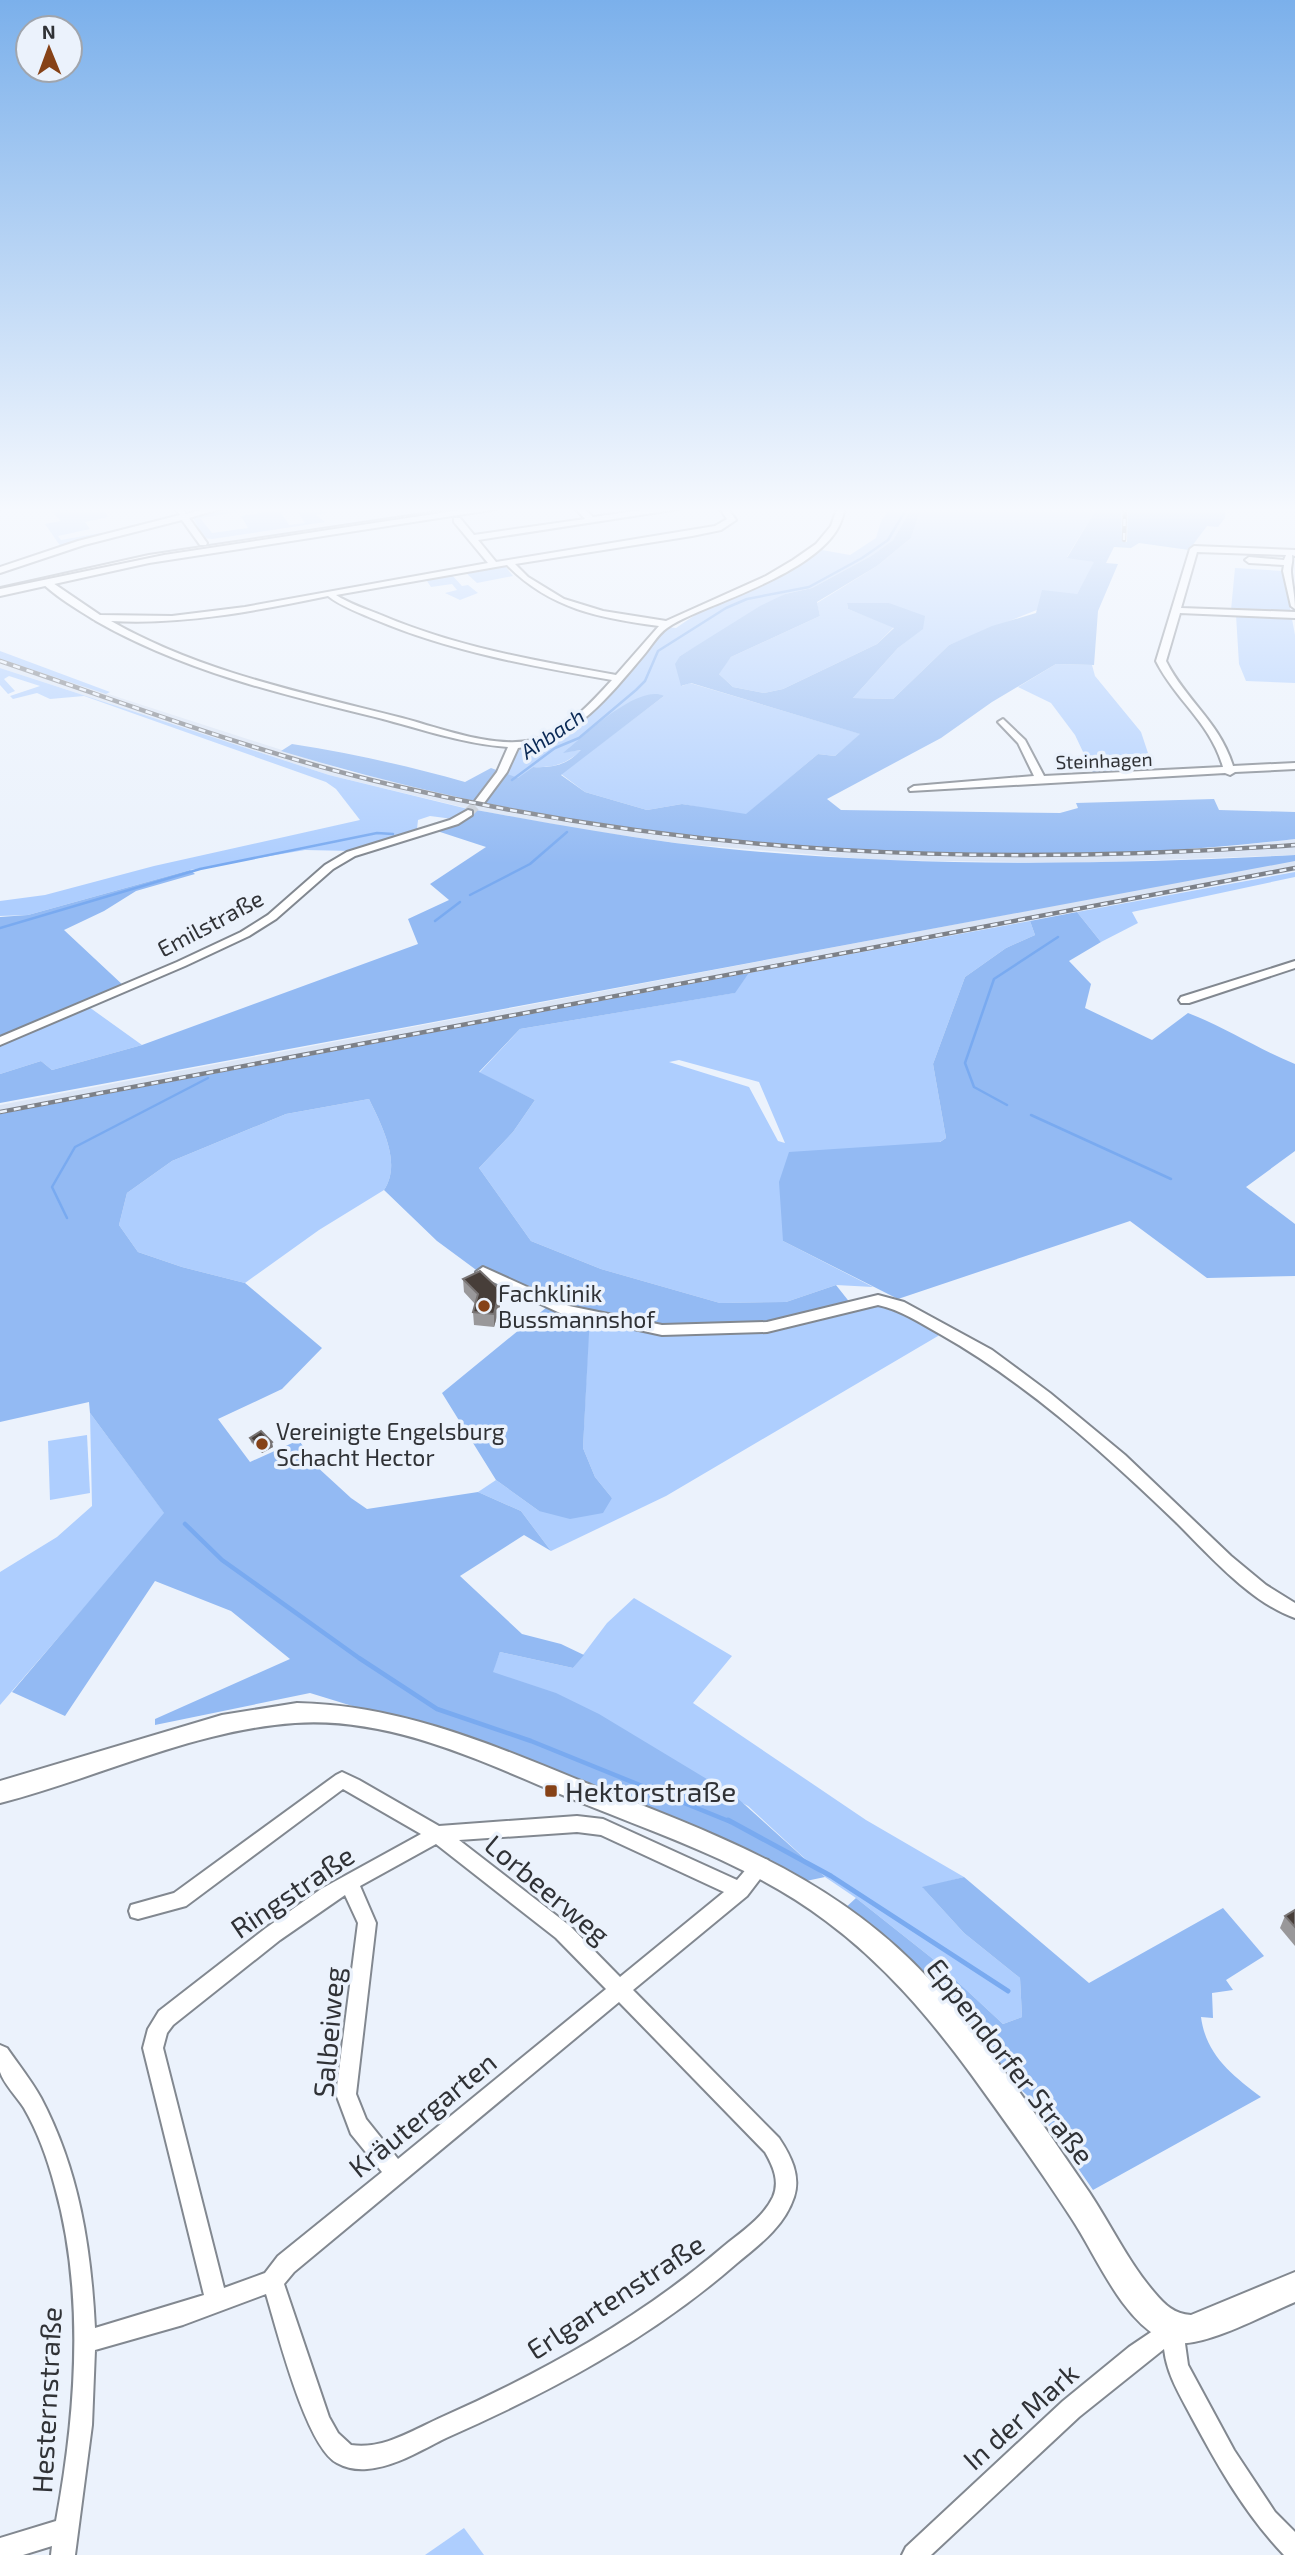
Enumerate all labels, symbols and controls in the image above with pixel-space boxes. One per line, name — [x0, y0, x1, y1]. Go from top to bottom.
north arrow — [14, 14, 84, 84]
text: N — [42, 20, 56, 43]
water label: Ahbach — [515, 703, 589, 764]
street label: Steinhagen — [1055, 747, 1153, 773]
street label: Emilstraße — [152, 883, 268, 963]
place label: Fachklinik Bussmannshof — [498, 1279, 656, 1333]
marker: Fachklinik Bussmannshof — [476, 1298, 492, 1314]
place label: Vereinigte Engelsburg Schacht Hector — [276, 1417, 505, 1471]
marker: Vereinigte Engelsburg Schacht Hector — [254, 1436, 270, 1452]
place label: Hektorstraße — [565, 1774, 736, 1808]
marker: Hektorstraße — [543, 1783, 559, 1799]
street label: Lorbeerweg — [479, 1827, 618, 1951]
street label: Ringstraße — [224, 1837, 360, 1945]
street label: Eppendorfer Straße — [920, 1951, 1102, 2171]
street label: Salbeiweg — [305, 1965, 351, 2099]
street label: Kräutergarten — [341, 2044, 503, 2184]
street label: Erlgartenstraße — [520, 2226, 710, 2366]
street label: Hesternstraße — [24, 2306, 68, 2494]
street label: In der Mark — [955, 2355, 1085, 2477]

